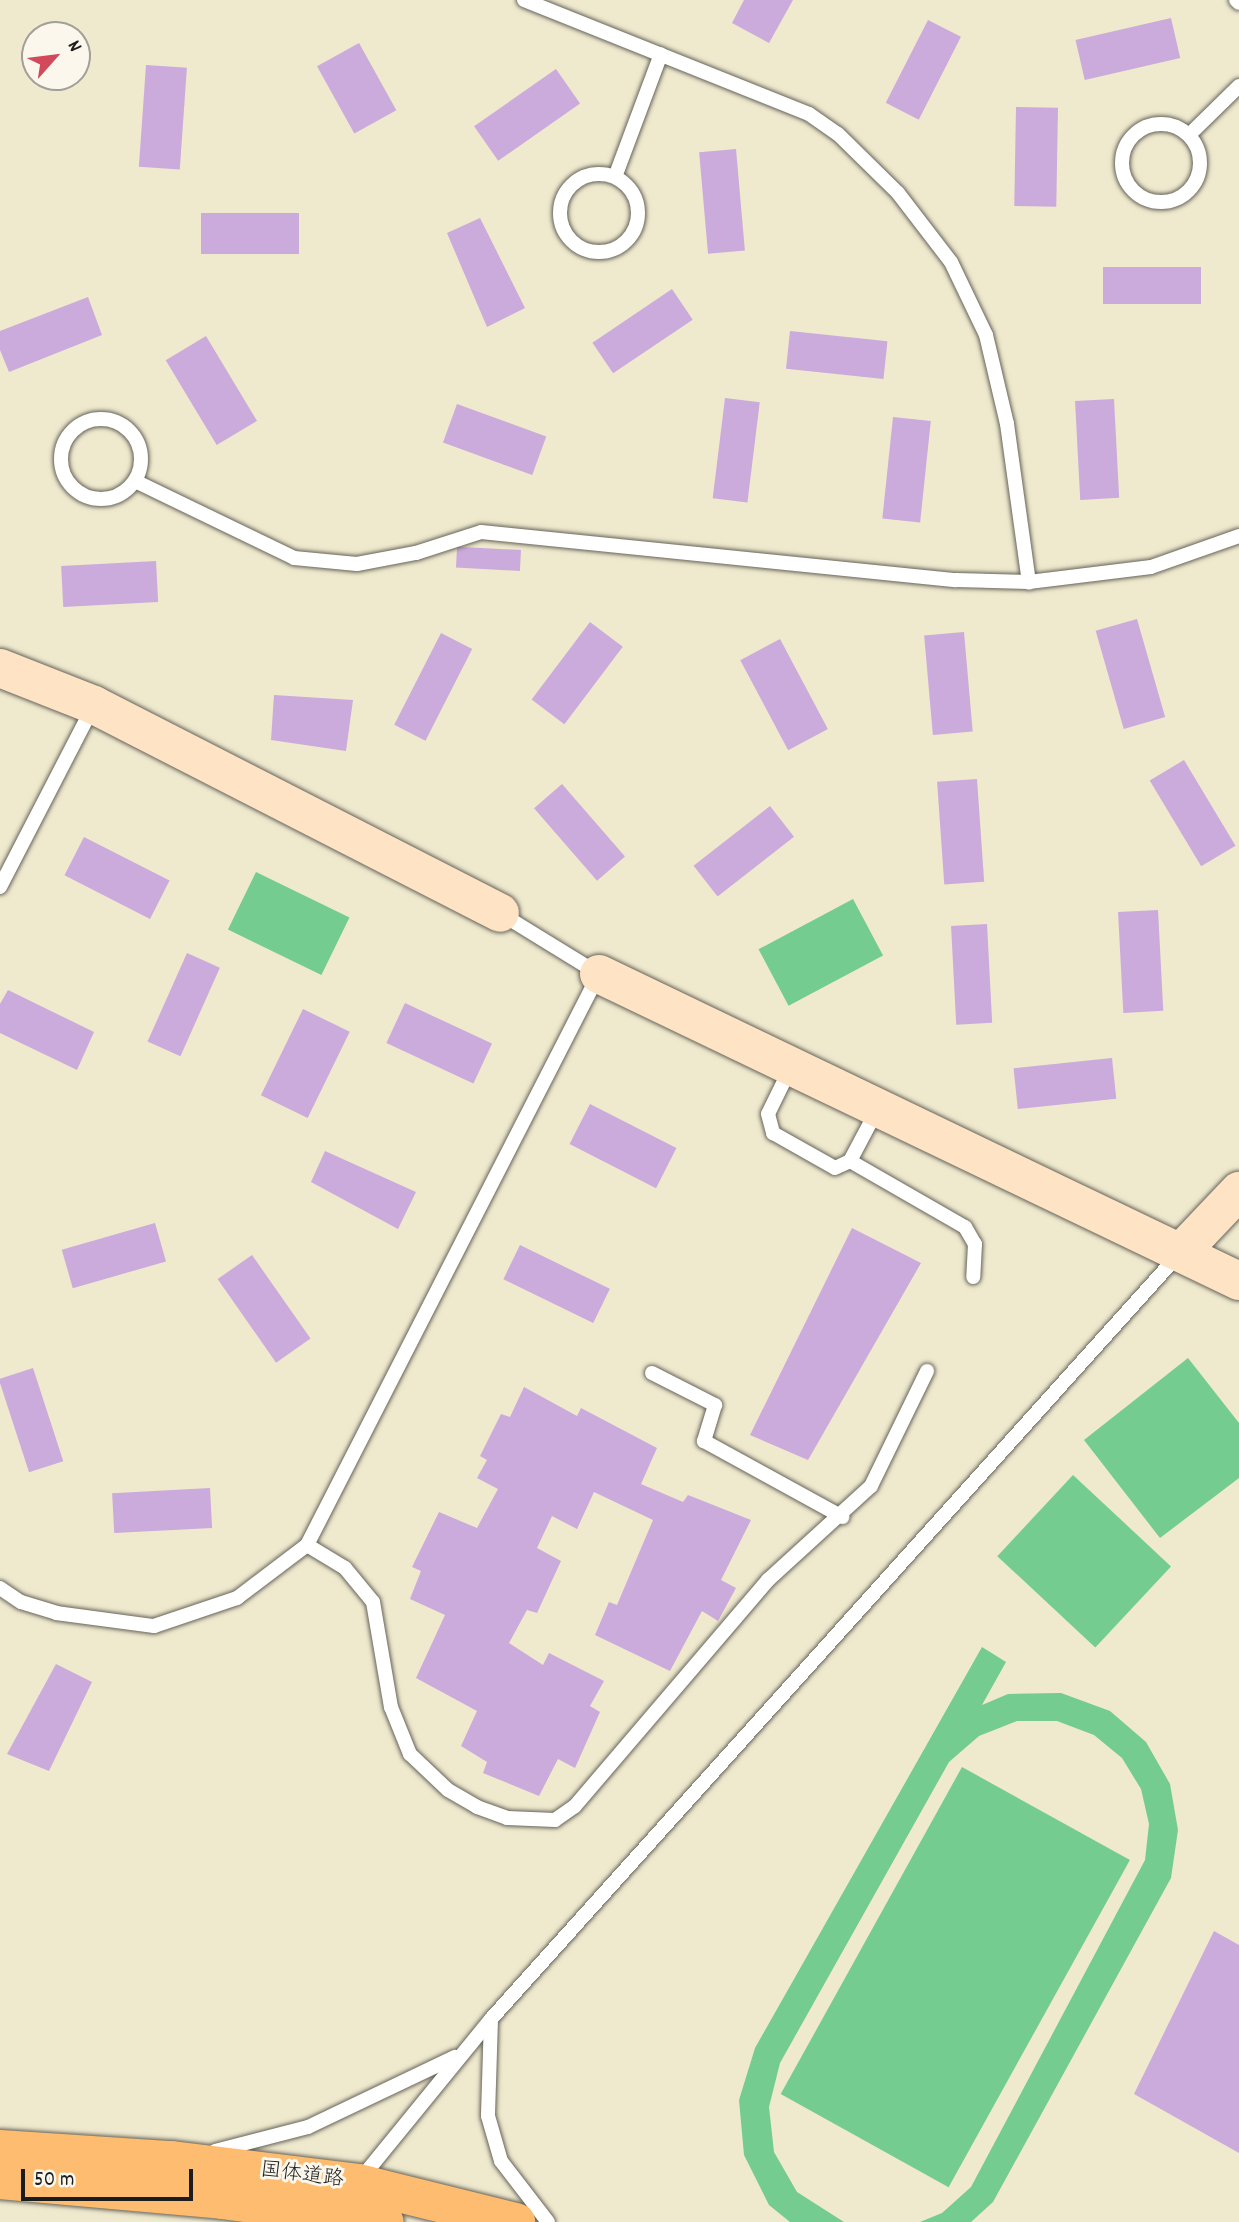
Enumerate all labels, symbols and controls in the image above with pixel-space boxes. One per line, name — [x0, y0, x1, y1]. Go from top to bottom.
north arrow — [21, 21, 91, 91]
text: N — [59, 36, 87, 57]
scale bar — [24, 2156, 196, 2200]
street label: 国体道路 — [259, 2158, 345, 2194]
text: 50 m — [34, 2166, 74, 2196]

